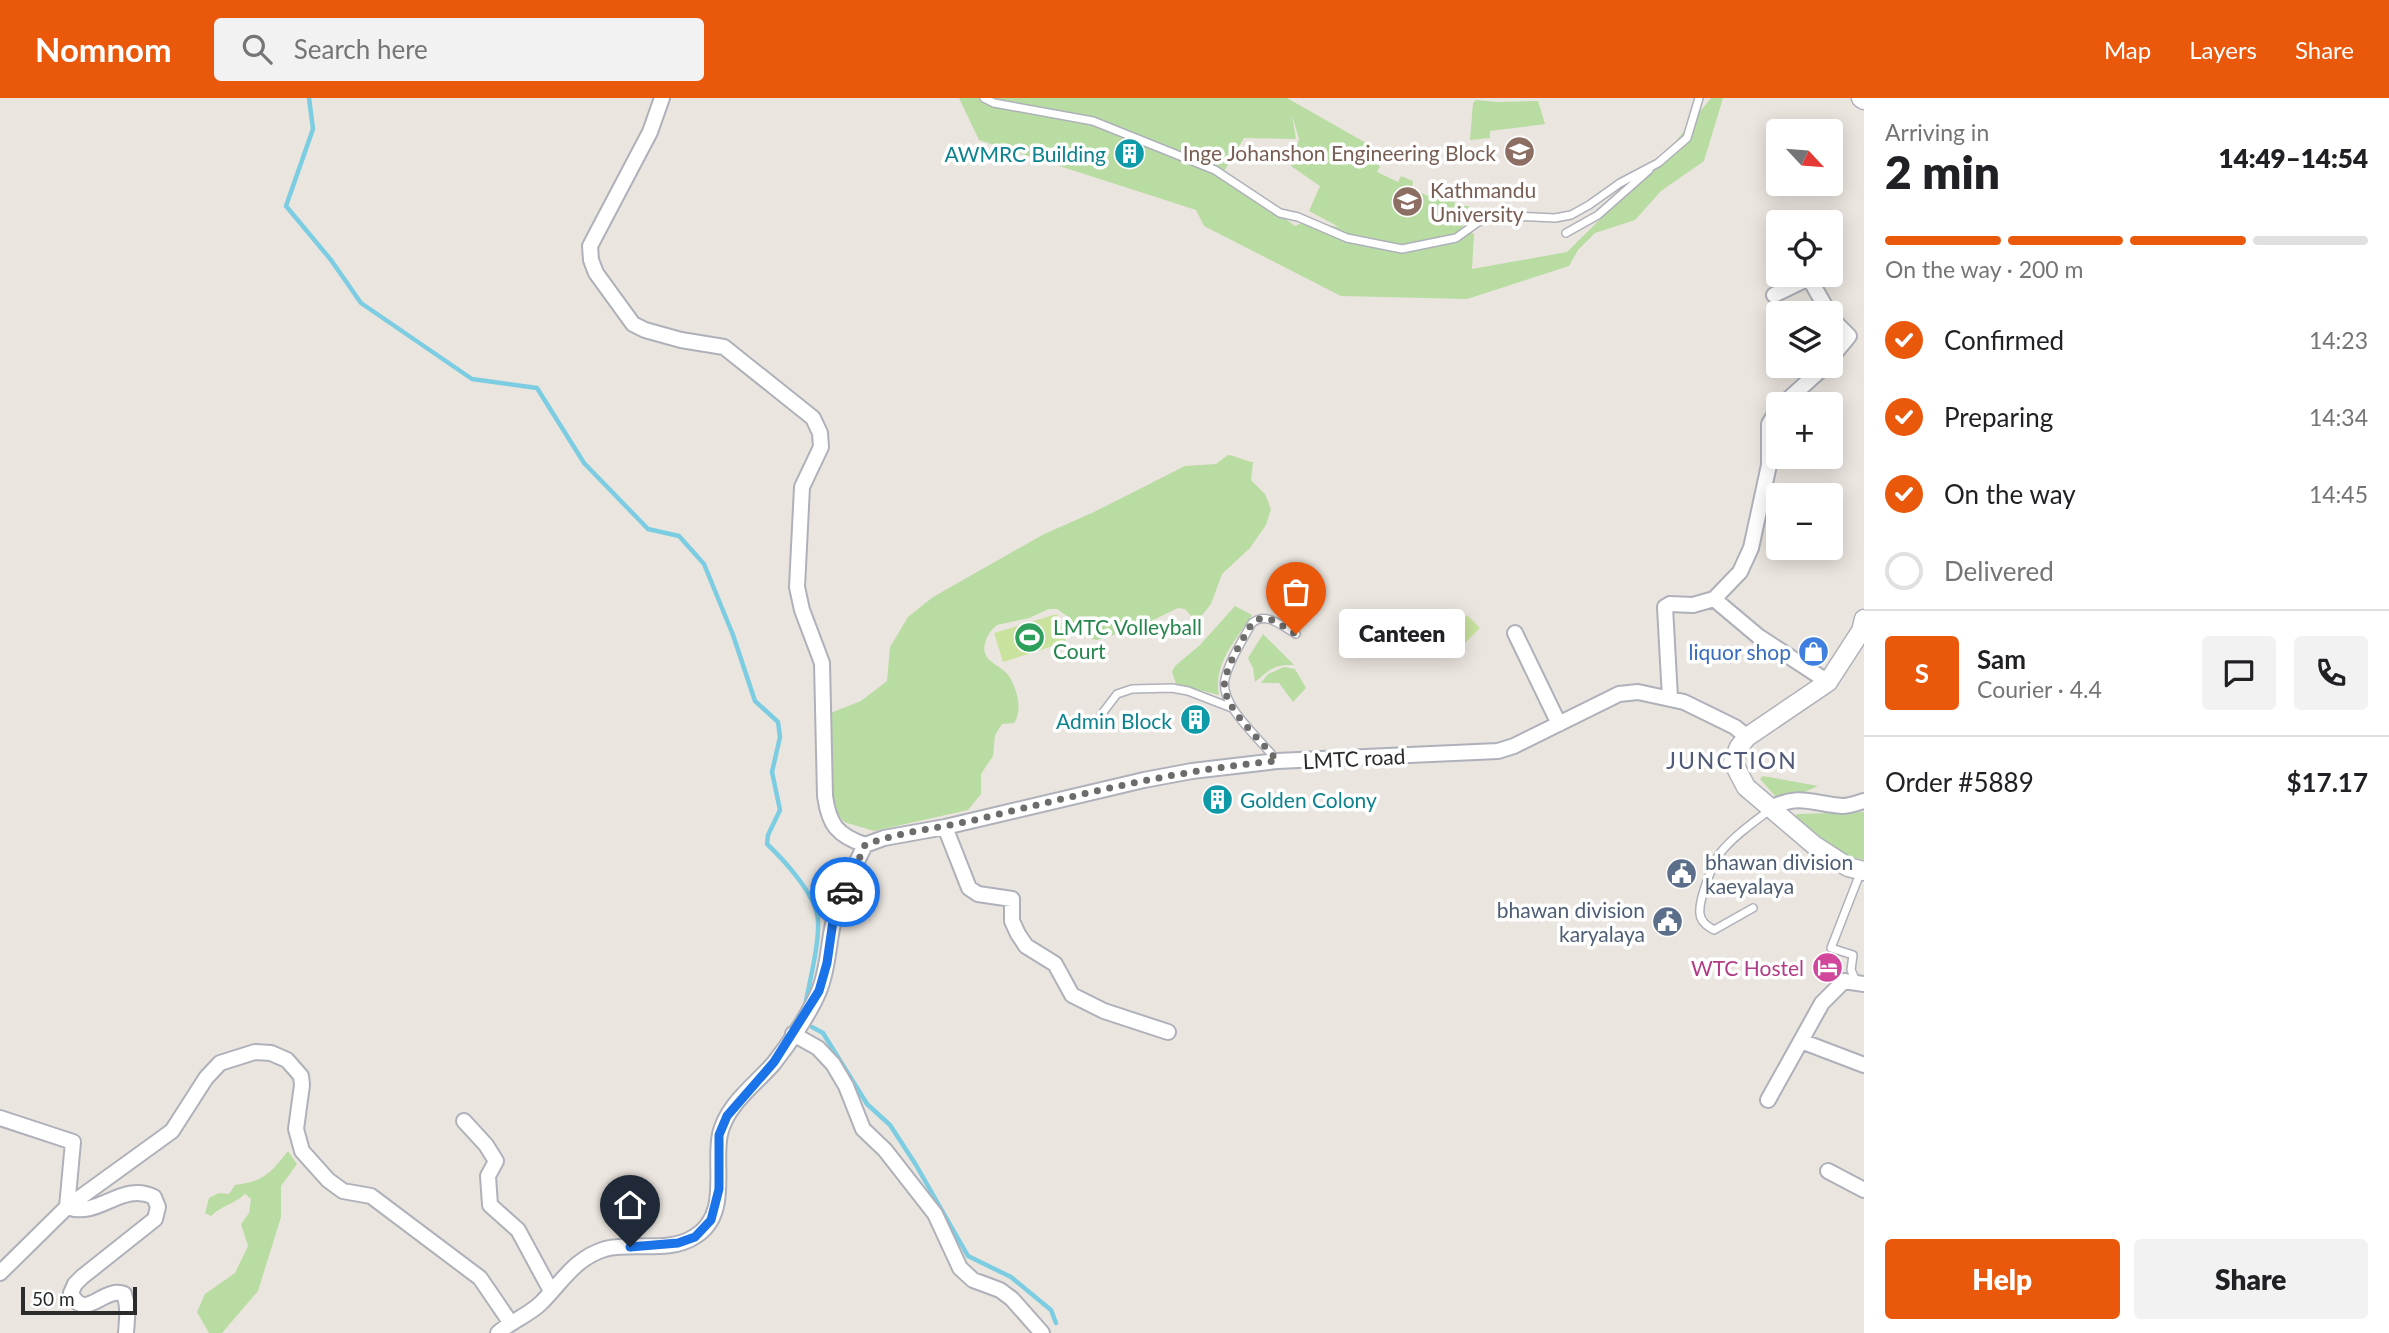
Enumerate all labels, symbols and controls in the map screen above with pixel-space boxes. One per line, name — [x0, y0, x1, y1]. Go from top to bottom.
search box — [214, 18, 704, 81]
text: Nomnom — [35, 29, 172, 69]
icon: search — [238, 30, 276, 68]
text: Search here — [294, 33, 428, 65]
text: Map — [2104, 35, 2151, 64]
text: Layers — [2189, 35, 2257, 64]
text: Share — [2295, 35, 2354, 64]
text: Arriving in — [1885, 118, 1989, 146]
north arrow — [1766, 119, 1843, 196]
map controls — [1766, 119, 1843, 560]
school or university icon: Inge Johanshon Engineering Block — [1502, 135, 1536, 169]
building icon: AWMRC Building — [1112, 136, 1146, 170]
place label: Inge Johanshon Engineering Block — [1183, 140, 1496, 165]
place label: AWMRC Building — [945, 141, 1106, 166]
text: 14:49–14:54 — [2218, 142, 2368, 174]
text: 2 min — [1885, 144, 2000, 199]
place label: Kathmandu University — [1430, 177, 1536, 226]
school or university icon: Kathmandu University — [1390, 184, 1424, 218]
button: locate — [1766, 210, 1843, 287]
text: On the way · 200 m — [1885, 255, 2084, 283]
button: layers — [1766, 301, 1843, 378]
icon: check — [1885, 321, 1923, 359]
text: Confirmed — [1944, 324, 2064, 356]
text: 14:23 — [2309, 326, 2368, 354]
button: + — [1766, 392, 1843, 469]
icon: check — [1885, 398, 1923, 436]
text: Preparing — [1944, 401, 2053, 433]
text: 14:34 — [2309, 403, 2368, 431]
icon: check — [1885, 475, 1923, 513]
text: On the way — [1944, 478, 2076, 510]
text: 14:45 — [2309, 480, 2368, 508]
button: − — [1766, 483, 1843, 560]
text: Delivered — [1944, 555, 2054, 587]
pin — [1266, 562, 1326, 634]
icon: bag — [1277, 573, 1315, 611]
callout: Canteen — [1338, 610, 1464, 658]
place label: LMTC Volleyball Court — [1053, 614, 1202, 663]
text: Canteen — [1359, 619, 1445, 647]
sports icon: LMTC Volleyball Court — [1013, 621, 1047, 655]
shop icon: liquor shop — [1797, 634, 1831, 668]
button: chat — [2202, 636, 2276, 710]
button: phone — [2294, 636, 2368, 710]
place label: liquor shop — [1689, 639, 1791, 664]
text: Sam — [1977, 643, 2026, 675]
text: S — [1915, 657, 1929, 689]
text: Courier · 4.4 — [1977, 675, 2102, 703]
building icon: Admin Block — [1178, 703, 1212, 737]
place label: Admin Block — [1056, 708, 1172, 733]
street label: LMTC road — [1302, 743, 1406, 773]
district label: JUNCTION — [1666, 746, 1798, 774]
text: Order #5889 — [1885, 766, 2034, 798]
text: $17.17 — [2286, 766, 2368, 798]
building icon: Golden Colony — [1200, 782, 1234, 816]
place label: Golden Colony — [1240, 787, 1377, 812]
place label: bhawan division kaeyalaya — [1705, 849, 1853, 898]
public building icon: bhawan division kaeyalaya — [1665, 856, 1699, 890]
courier — [810, 857, 880, 927]
icon: car — [826, 873, 864, 911]
place label: bhawan division karyalaya — [1497, 897, 1645, 946]
public building icon: bhawan division karyalaya — [1651, 904, 1685, 938]
hotel icon: WTC Hostel — [1810, 950, 1844, 984]
place label: WTC Hostel — [1691, 955, 1804, 980]
pin — [600, 1175, 660, 1247]
icon: home — [611, 1186, 649, 1224]
button: Help — [1885, 1239, 2120, 1319]
button: Share — [2134, 1239, 2368, 1319]
scale bar — [21, 1284, 136, 1316]
text: 50 m — [32, 1287, 75, 1310]

